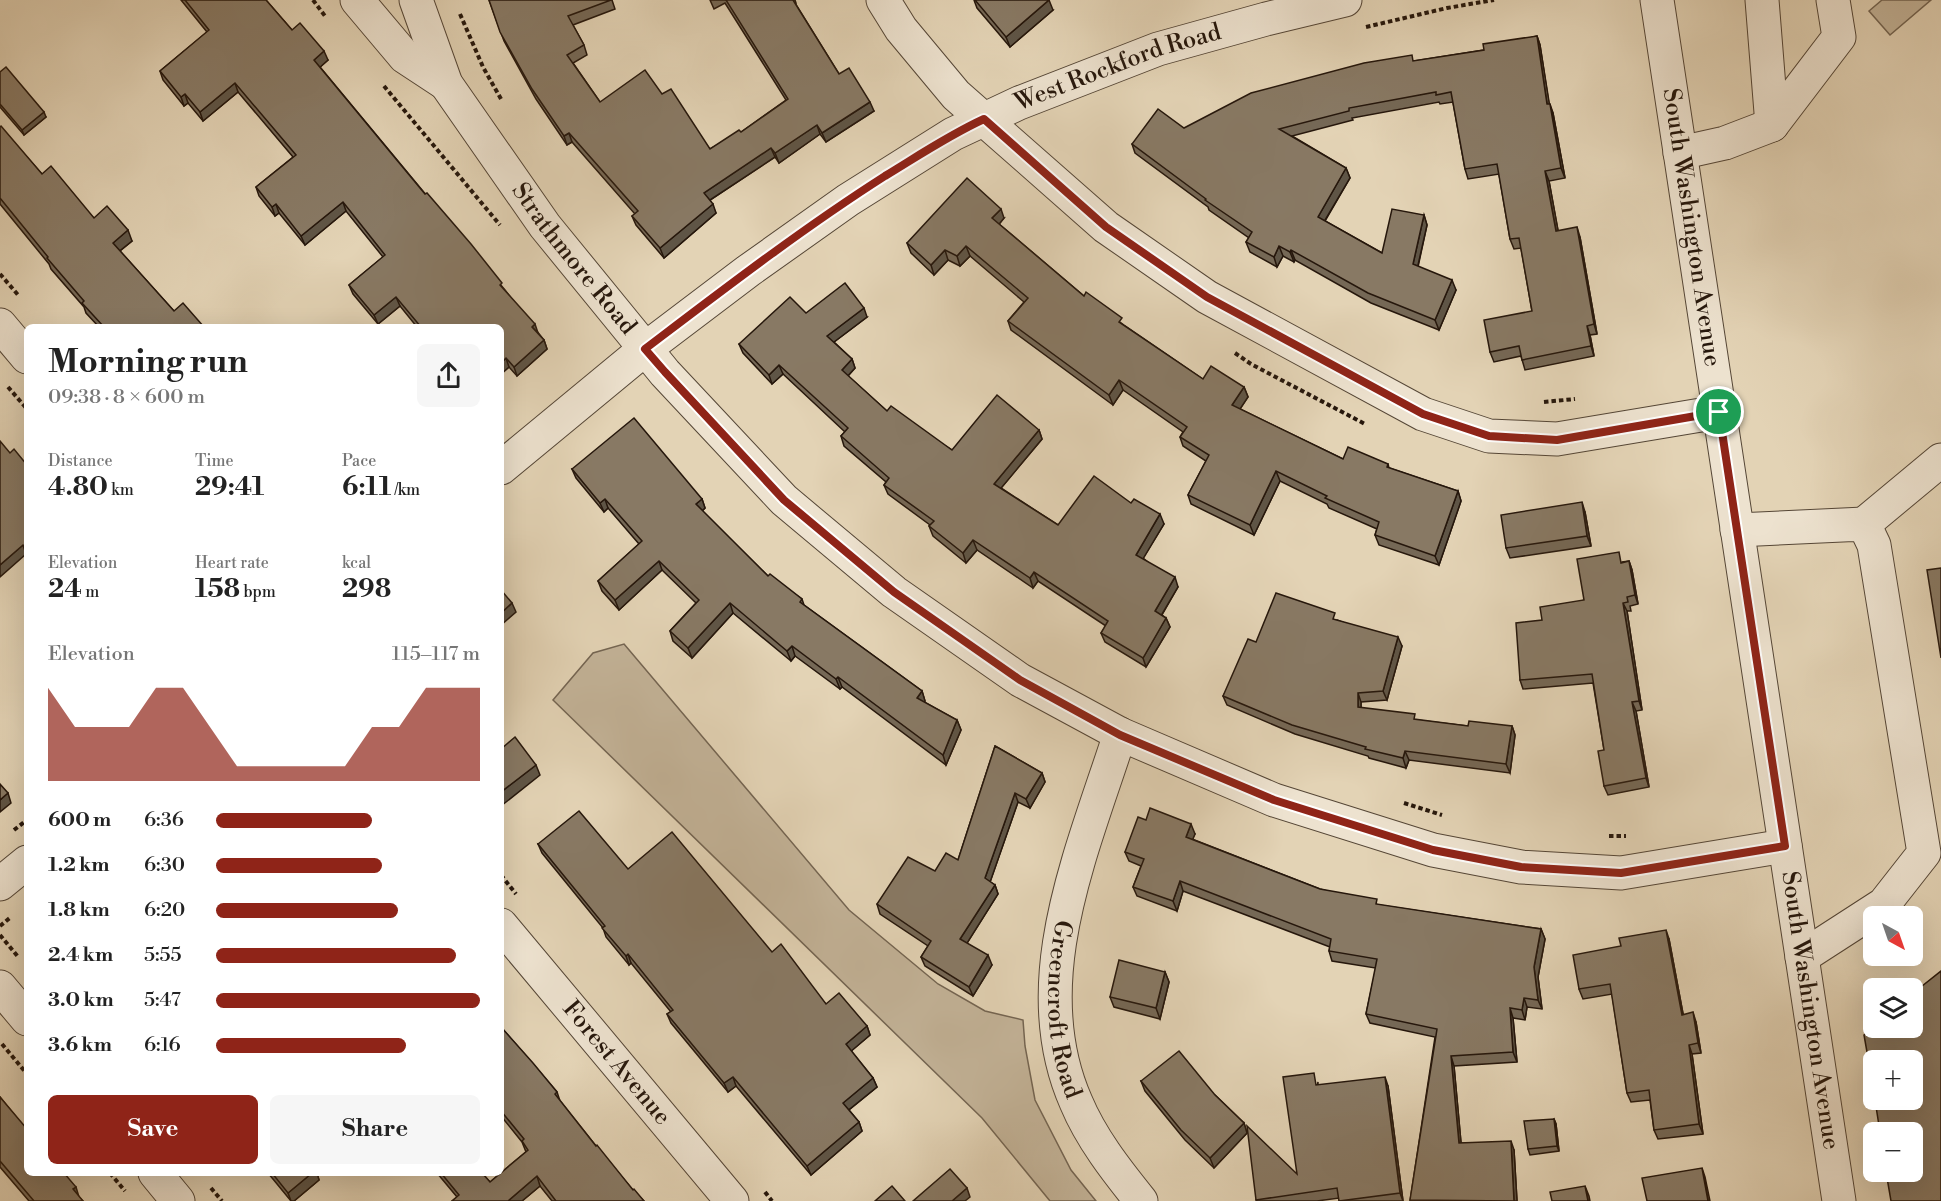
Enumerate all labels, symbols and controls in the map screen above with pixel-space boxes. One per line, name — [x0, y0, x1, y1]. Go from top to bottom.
street label: West Rockford Road — [1010, 17, 1225, 119]
street label: South Washington Avenue — [1656, 86, 1727, 369]
street label: Strathmore Road — [505, 177, 643, 341]
text: Morning run — [48, 342, 248, 383]
button: share — [417, 344, 480, 407]
text: 09:38 · 8 × 600 m — [48, 385, 205, 410]
pin — [1693, 386, 1744, 437]
icon: arrive — [1702, 395, 1735, 428]
text: Distance — [48, 451, 113, 471]
text: Time — [195, 451, 234, 471]
text: Pace — [342, 451, 376, 471]
text: 4.80 — [48, 471, 108, 503]
text: 29:41 — [195, 471, 264, 503]
text: 6:11 — [342, 471, 391, 503]
text: km — [108, 480, 134, 500]
text: /km — [391, 480, 420, 500]
text: Elevation — [48, 553, 117, 573]
text: Heart rate — [195, 553, 269, 573]
text: kcal — [342, 553, 371, 573]
text: 24 — [48, 573, 82, 605]
text: 158 — [195, 573, 240, 605]
text: 298 — [342, 573, 391, 605]
text: m — [82, 582, 99, 602]
text: bpm — [240, 582, 276, 602]
text: Elevation — [48, 642, 135, 667]
text: 115–117 m — [392, 642, 480, 667]
text: 600 m — [48, 808, 111, 833]
text: 6:36 — [144, 808, 184, 833]
text: 1.2 km — [48, 853, 110, 878]
text: 6:30 — [144, 853, 185, 878]
street label: South Washington Avenue — [1774, 869, 1846, 1152]
text: 1.8 km — [48, 898, 110, 923]
text: 6:20 — [144, 898, 185, 923]
north arrow — [1863, 906, 1923, 966]
map controls — [1863, 906, 1923, 1182]
street label: Greencroft Road — [1040, 918, 1088, 1103]
text: 2.4 km — [48, 943, 113, 968]
text: 5:55 — [144, 943, 182, 968]
button: layers — [1863, 978, 1923, 1038]
text: 3.0 km — [48, 988, 114, 1013]
text: 5:47 — [144, 988, 181, 1013]
street label: Forest Avenue — [556, 995, 677, 1131]
text: 3.6 km — [48, 1033, 112, 1058]
text: 6:16 — [144, 1033, 181, 1058]
button: + — [1863, 1050, 1923, 1110]
button: Save — [48, 1095, 258, 1164]
button: Share — [270, 1095, 480, 1164]
button: − — [1863, 1122, 1923, 1182]

